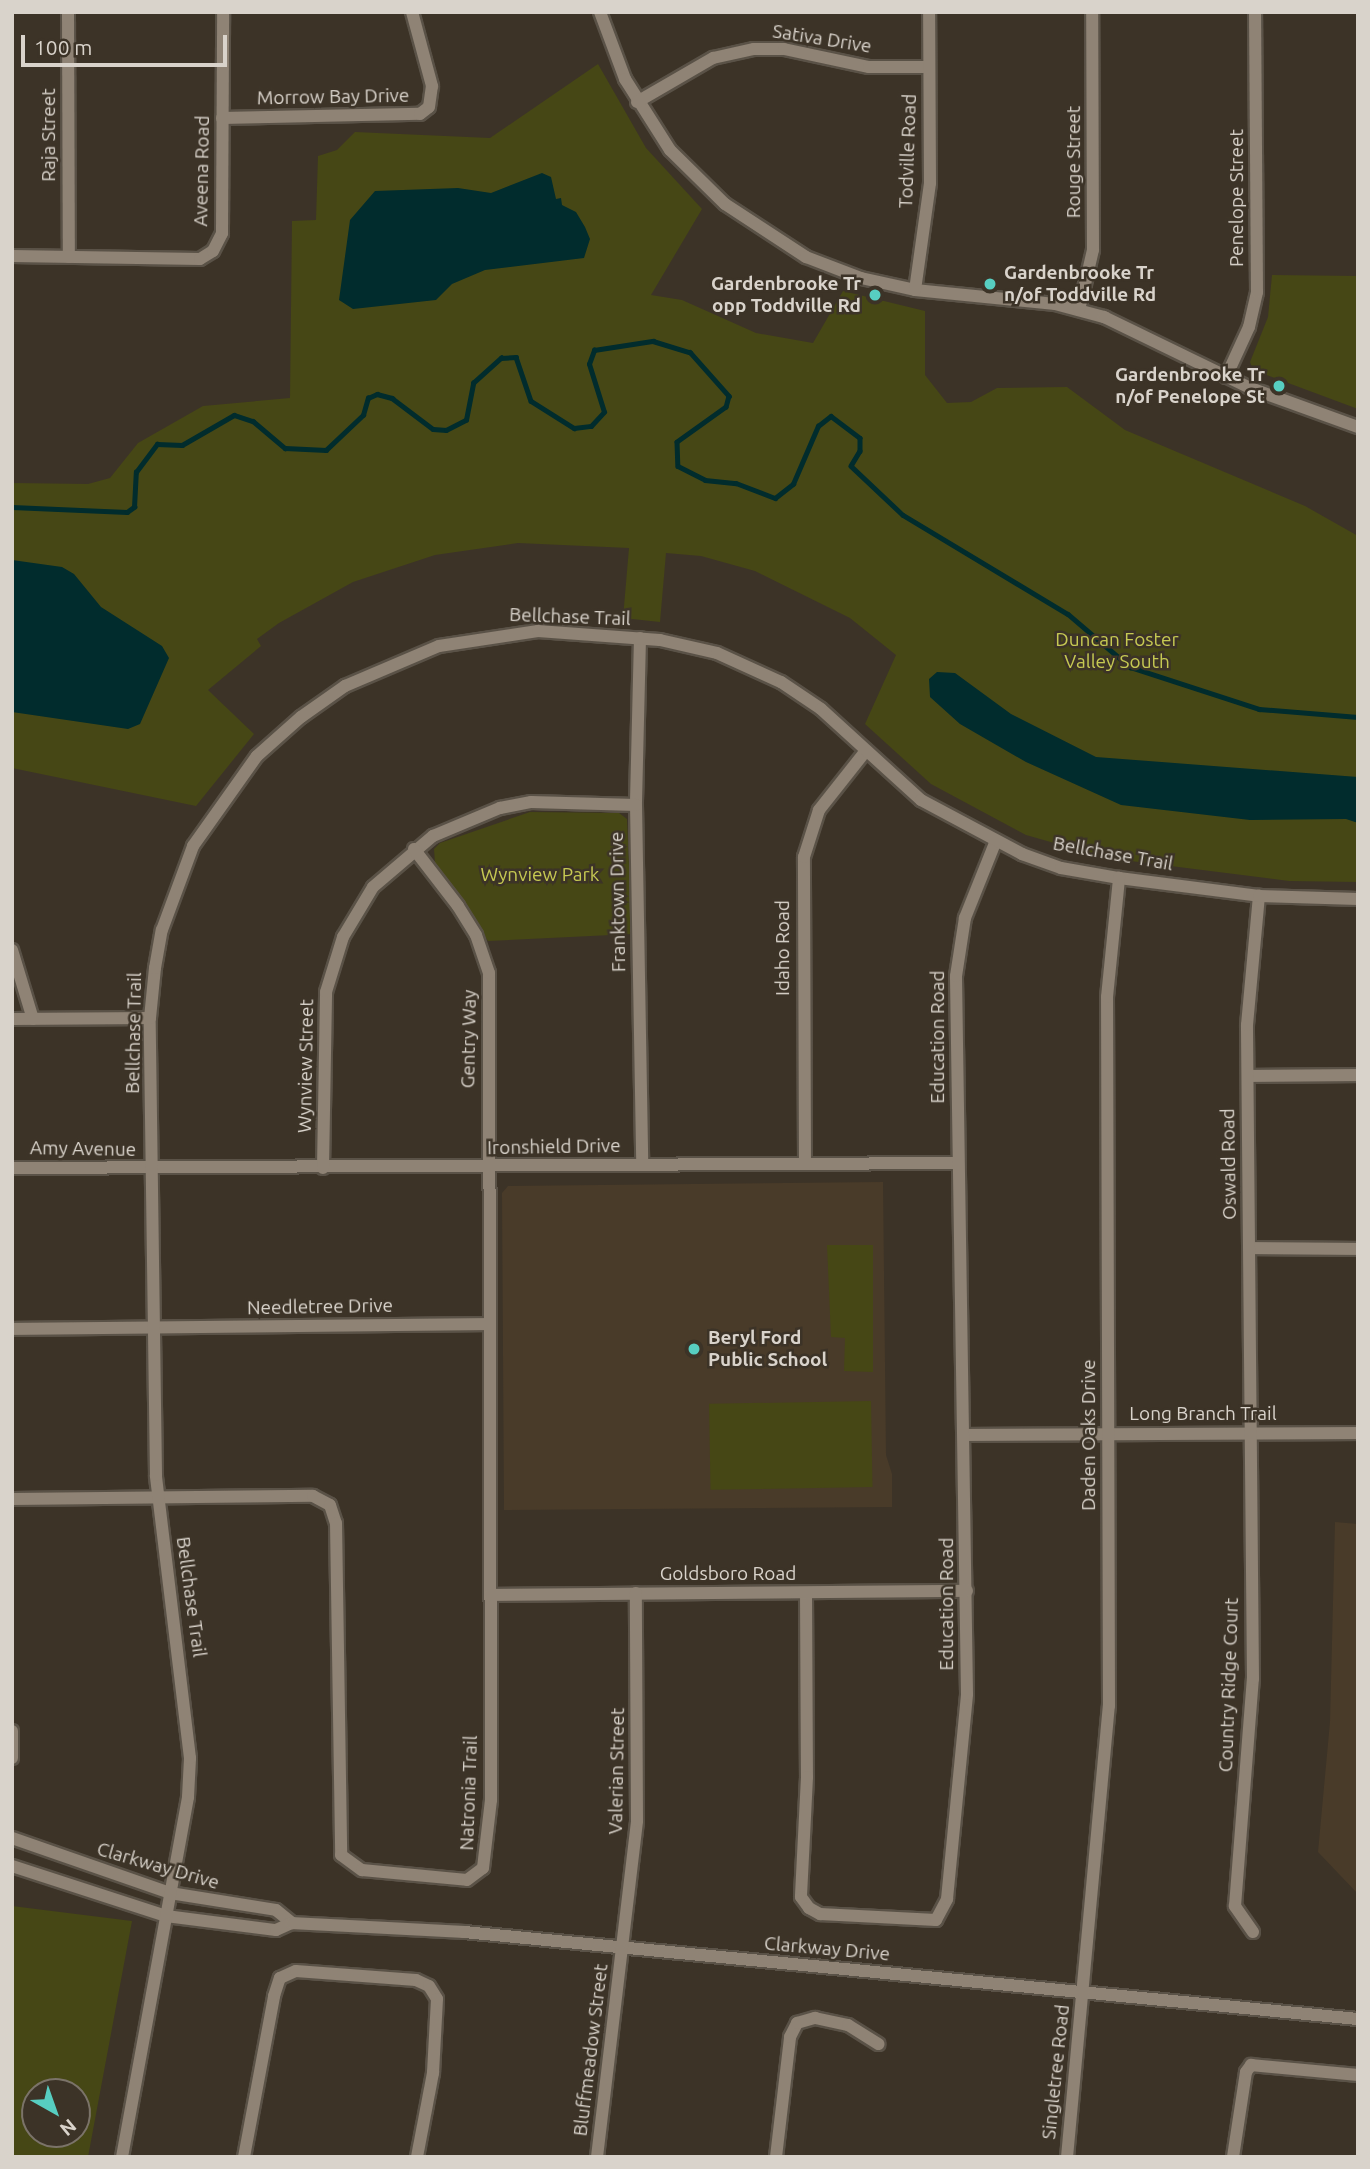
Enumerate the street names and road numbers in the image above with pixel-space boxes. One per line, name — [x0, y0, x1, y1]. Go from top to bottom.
street label: Sativa Drive — [771, 20, 873, 58]
street label: Morrow Bay Drive — [257, 84, 409, 110]
street label: Raja Street — [38, 88, 60, 182]
street label: Todville Road — [895, 93, 921, 209]
street label: Rouge Street — [1063, 106, 1085, 218]
street label: Aveena Road — [190, 115, 214, 227]
street label: Penelope Street — [1226, 129, 1248, 267]
street label: Bellchase Trail — [509, 603, 631, 631]
street label: Franktown Drive — [605, 832, 631, 972]
street label: Bellchase Trail — [1051, 832, 1175, 876]
street label: Idaho Road — [772, 900, 794, 996]
street label: Education Road — [927, 970, 949, 1104]
street label: Bellchase Trail — [122, 972, 146, 1094]
street label: Gentry Way — [457, 989, 481, 1089]
street label: Wynview Street — [293, 999, 319, 1133]
street label: Oswald Road — [1217, 1108, 1241, 1220]
street label: Ironshield Drive — [487, 1134, 621, 1160]
street label: Amy Avenue — [30, 1137, 136, 1161]
street label: Needletree Drive — [247, 1294, 393, 1320]
street label: Daden Oaks Drive — [1078, 1359, 1100, 1511]
street label: Long Branch Trail — [1129, 1403, 1277, 1425]
street label: Bellchase Trail — [171, 1535, 211, 1659]
street label: Education Road — [936, 1537, 958, 1671]
street label: Goldsboro Road — [660, 1563, 796, 1585]
street label: Country Ridge Court — [1215, 1597, 1243, 1773]
street label: Valerian Street — [604, 1707, 630, 1835]
street label: Natronia Trail — [456, 1735, 482, 1851]
street label: Clarkway Drive — [94, 1838, 222, 1894]
street label: Clarkway Drive — [763, 1932, 891, 1966]
street label: Bluffmeadow Street — [569, 1963, 613, 2137]
street label: Singletree Road — [1038, 2003, 1074, 2141]

